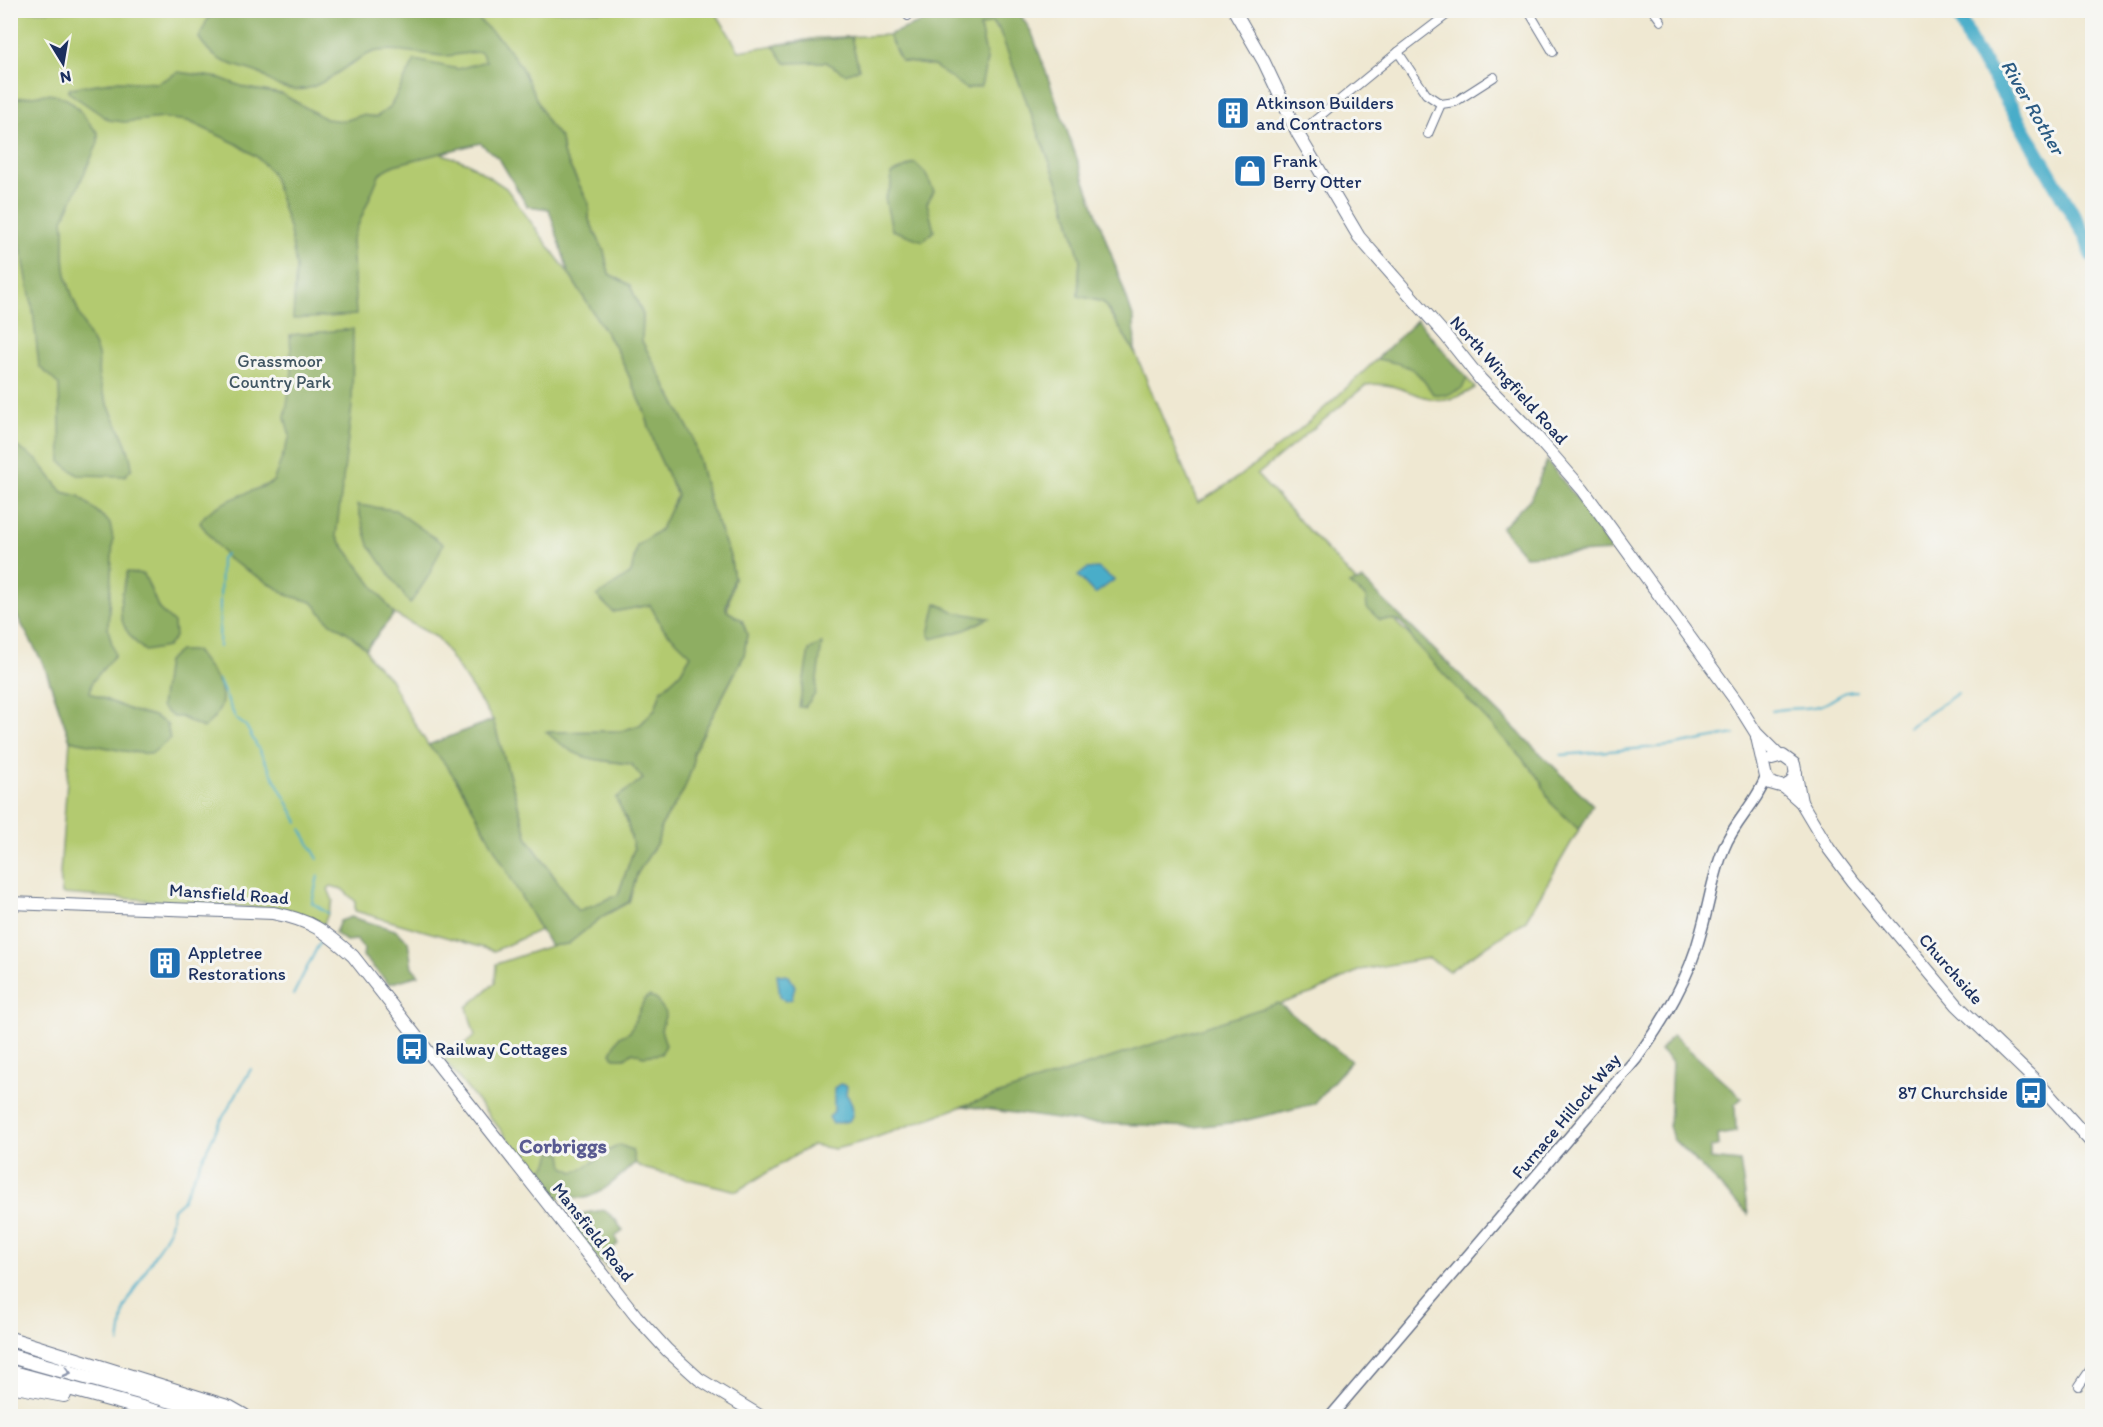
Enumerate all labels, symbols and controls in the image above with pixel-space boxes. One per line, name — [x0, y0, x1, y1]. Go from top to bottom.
north arrow — [33, 33, 93, 93]
water label: River Rother — [1996, 55, 2071, 161]
text: N — [59, 67, 73, 88]
place label: Atkinson Builders and Contractors — [1256, 92, 1394, 135]
building icon: Atkinson Builders and Contractors — [1215, 95, 1251, 131]
place label: Frank Berry Otter — [1273, 150, 1362, 193]
shop icon: Frank Berry Otter — [1232, 153, 1268, 189]
street label: North Wingfield Road — [1445, 311, 1573, 449]
park label: Grassmoor Country Park — [229, 350, 332, 393]
street label: Mansfield Road — [168, 879, 290, 909]
street label: Churchside — [1914, 929, 1988, 1009]
place label: Appletree Restorations — [188, 942, 286, 985]
building icon: Appletree Restorations — [147, 945, 183, 981]
bus stop icon: Railway Cottages — [394, 1031, 430, 1067]
place label: Railway Cottages — [435, 1038, 568, 1060]
street label: Furnace Hillock Way — [1507, 1048, 1625, 1183]
bus stop icon: 87 Churchside — [2013, 1075, 2049, 1111]
place label: 87 Churchside — [1898, 1082, 2008, 1104]
district label: Corbriggs — [519, 1133, 607, 1159]
street label: Mansfield Road — [547, 1178, 639, 1286]
one-way arrow — [61, 1365, 72, 1377]

